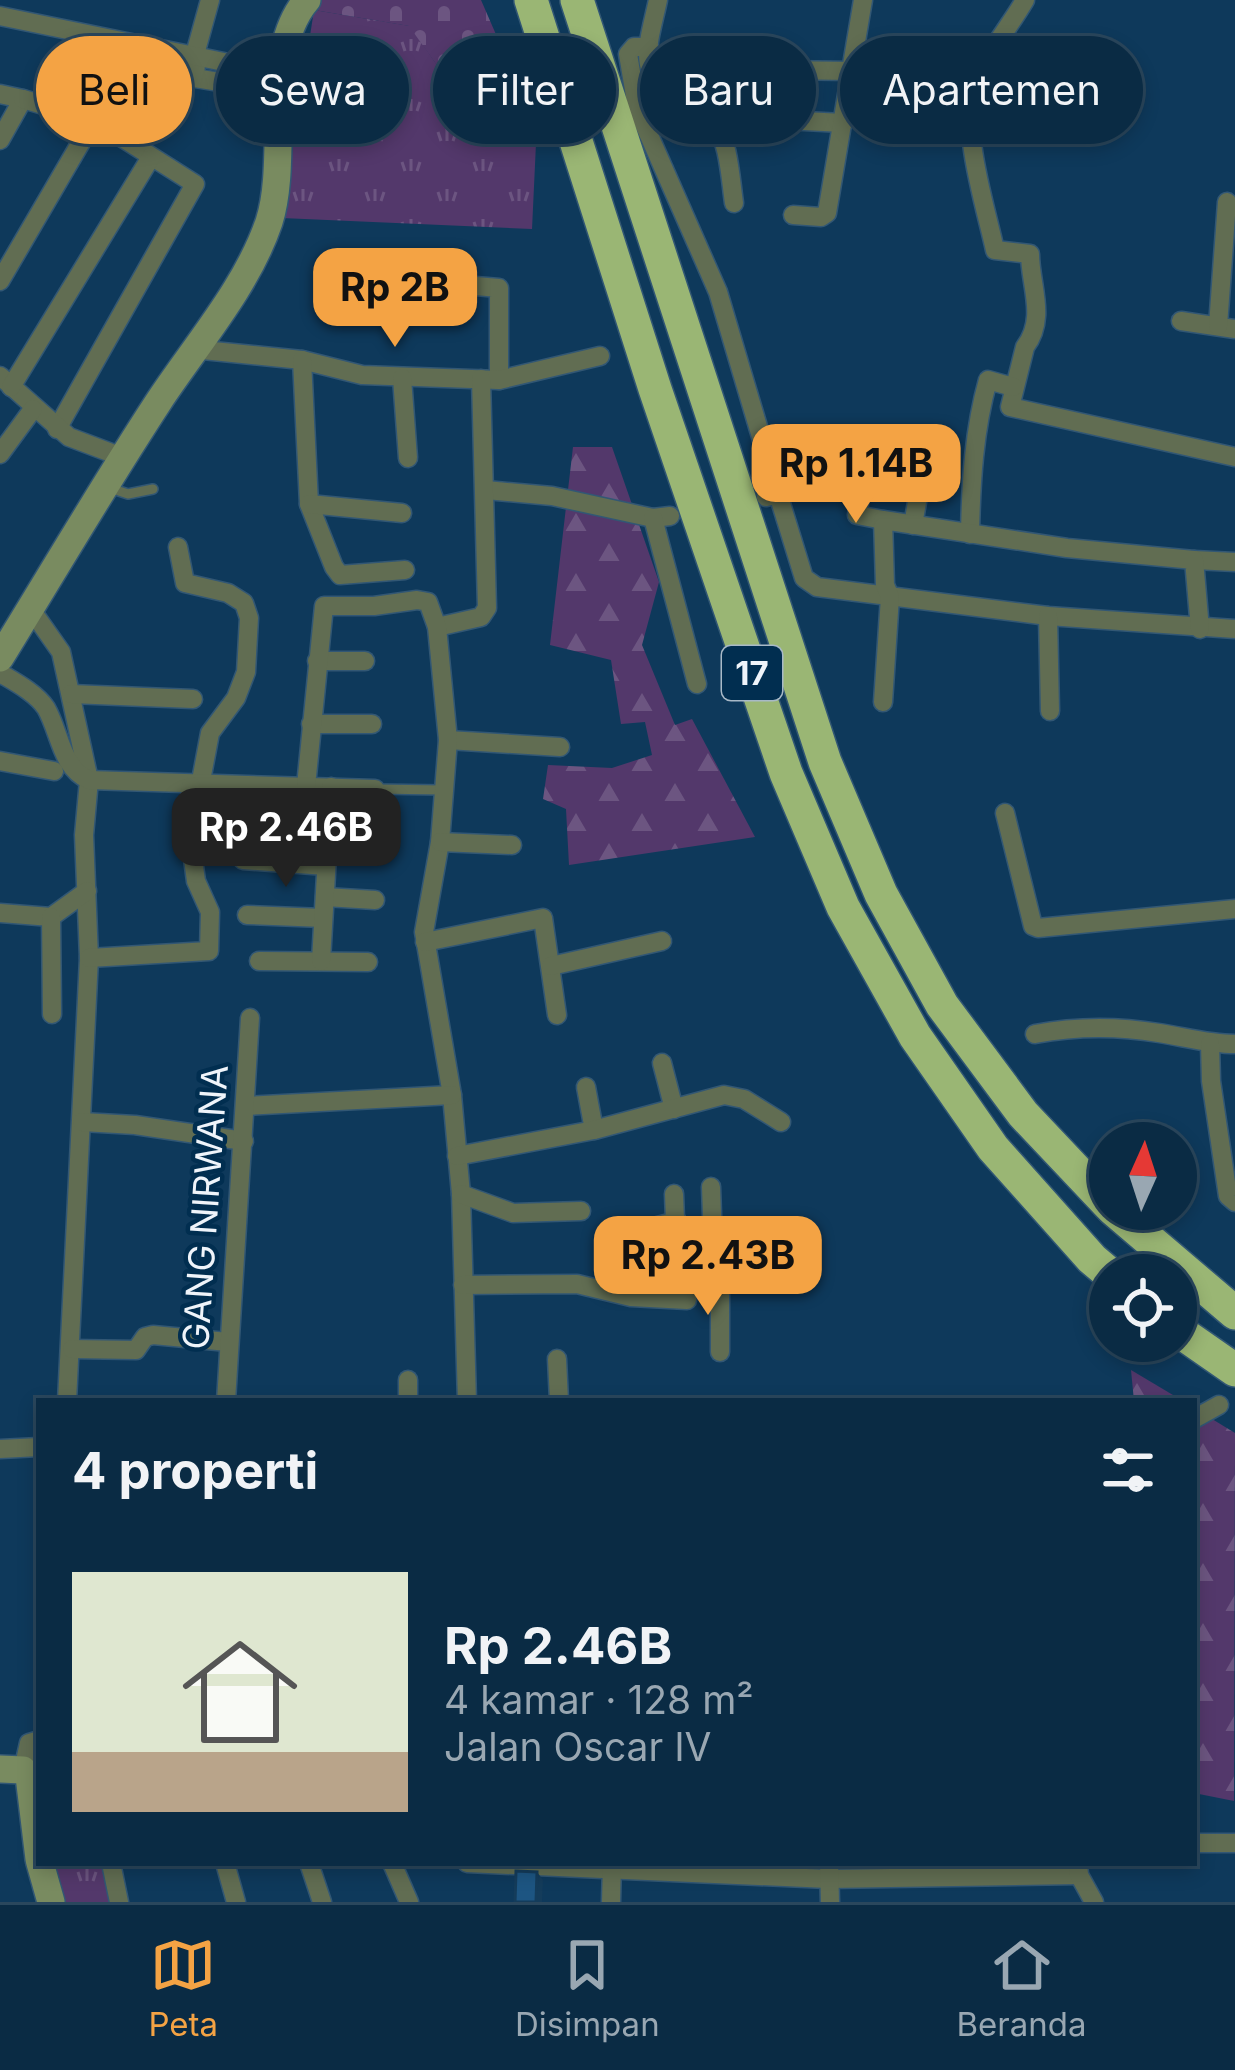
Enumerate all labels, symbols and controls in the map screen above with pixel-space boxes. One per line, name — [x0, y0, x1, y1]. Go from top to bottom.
chip: Beli — [36, 36, 192, 144]
chip: Sewa — [216, 36, 409, 144]
chip: Filter — [433, 36, 616, 144]
chip: Baru — [640, 36, 816, 144]
chip: Apartemen — [840, 36, 1143, 144]
pin: Rp 2B — [311, 248, 479, 350]
text: Rp 2B — [340, 263, 450, 310]
pin: Rp 1.14B — [732, 424, 980, 526]
text: Rp 1.14B — [779, 439, 933, 486]
road number: 17 — [722, 646, 782, 700]
pin: Rp 2.46B — [162, 788, 410, 890]
text: Rp 2.46B — [199, 803, 373, 850]
street label: GANG NIRWANA — [173, 1063, 237, 1351]
north arrow — [1089, 1122, 1197, 1230]
map controls — [1089, 1122, 1197, 1362]
pin: Rp 2.43B — [584, 1216, 832, 1318]
text: Rp 2.43B — [621, 1231, 795, 1278]
button: locate — [1089, 1254, 1197, 1362]
icon: filters — [1095, 1437, 1161, 1503]
text: 4 properti — [72, 1440, 318, 1501]
text: Rp 2.46B — [444, 1615, 672, 1676]
icon: home — [168, 1620, 312, 1764]
text: 4 kamar · 128 m² — [444, 1676, 754, 1723]
text: Jalan Oscar IV — [444, 1723, 712, 1770]
tab: Peta — [148, 1932, 218, 2044]
tab: Disimpan — [515, 1932, 660, 2044]
tab: Beranda — [957, 1932, 1087, 2044]

